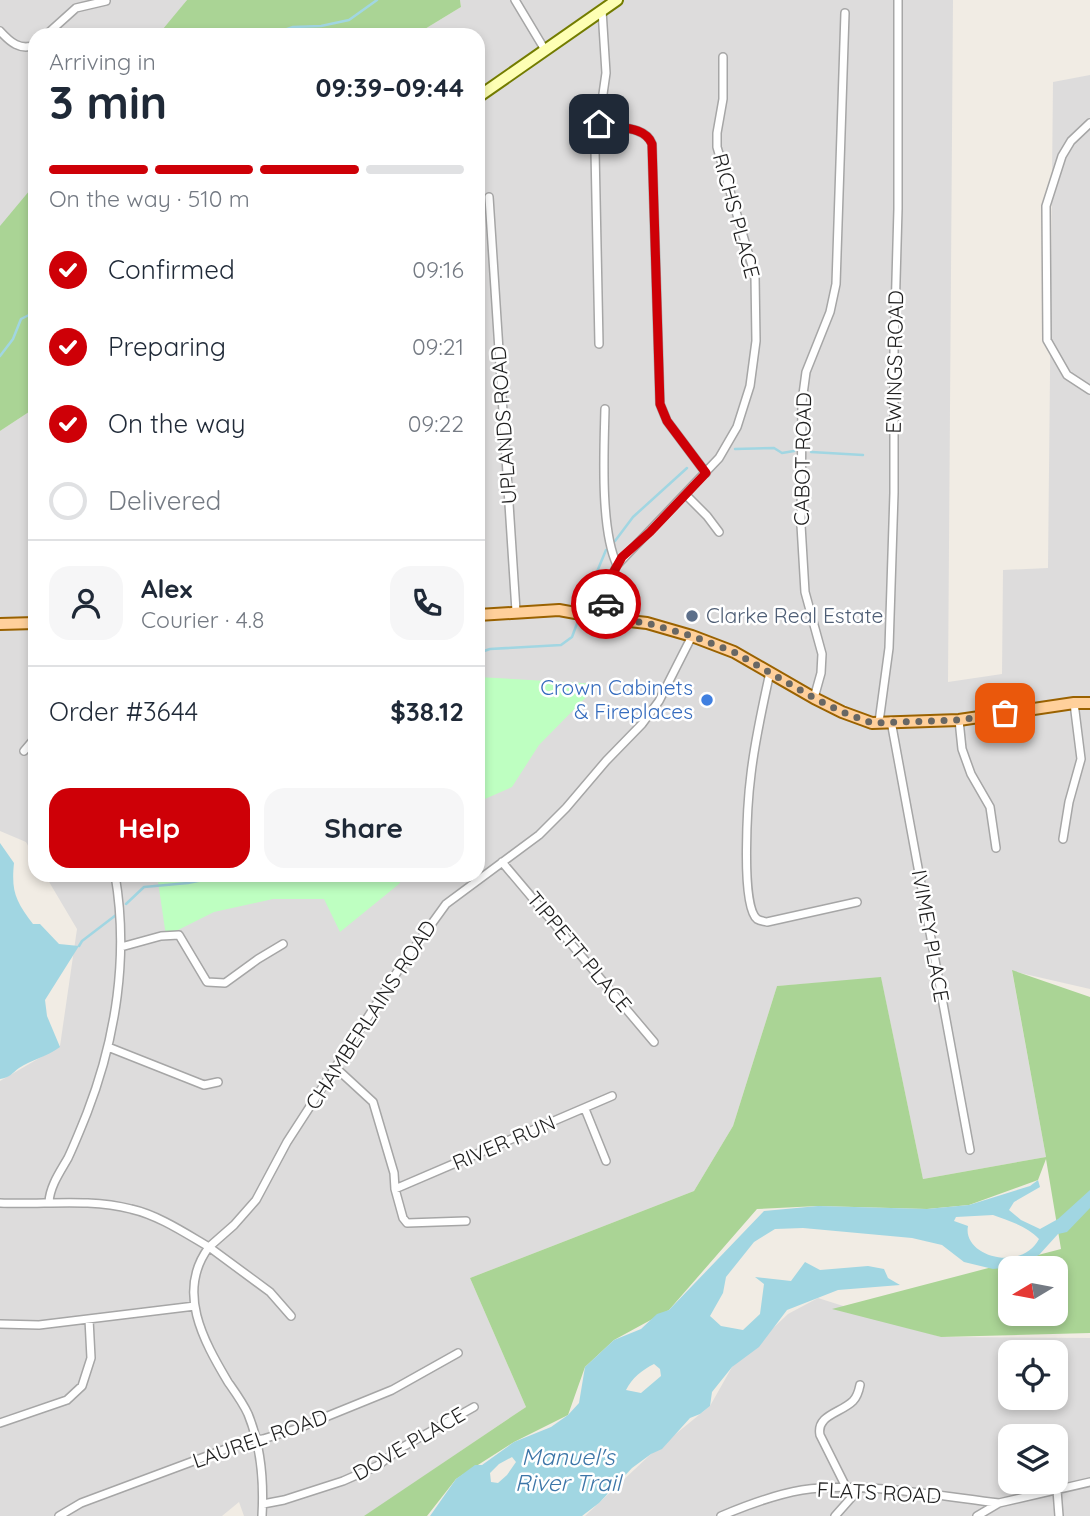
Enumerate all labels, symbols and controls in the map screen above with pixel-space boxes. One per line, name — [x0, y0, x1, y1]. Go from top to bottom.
text: Arriving in — [49, 47, 156, 76]
text: 09:39–09:44 — [316, 71, 464, 104]
text: 3 min — [49, 73, 167, 131]
pin — [569, 94, 629, 154]
icon: home — [580, 105, 618, 143]
street label: RICHS PLACE — [708, 150, 766, 281]
text: On the way · 510 m — [49, 184, 250, 213]
icon: check — [49, 251, 87, 289]
text: Confirmed — [108, 253, 235, 286]
text: 09:16 — [412, 255, 464, 284]
street label: EWINGS ROAD — [880, 290, 908, 434]
icon: check — [49, 328, 87, 366]
text: Preparing — [108, 330, 226, 363]
text: 09:21 — [412, 332, 464, 361]
street label: UPLANDS ROAD — [484, 345, 522, 505]
street label: CABOT ROAD — [788, 392, 816, 526]
icon: check — [49, 405, 87, 443]
text: On the way — [108, 407, 246, 440]
text: 09:22 — [408, 409, 464, 438]
text: Delivered — [108, 484, 221, 517]
button: person — [49, 566, 123, 640]
button: phone — [390, 566, 464, 640]
courier — [571, 569, 641, 639]
text: Alex — [141, 572, 192, 605]
icon: car — [587, 585, 625, 623]
place label: Clarke Real Estate — [706, 602, 883, 628]
text: Courier · 4.8 — [141, 605, 264, 634]
marker: Clarke Real Estate — [684, 608, 700, 624]
place label: Crown Cabinets & Fireplaces — [540, 674, 693, 724]
pin — [975, 683, 1035, 743]
marker: Crown Cabinets & Fireplaces — [699, 692, 715, 708]
icon: bag — [986, 694, 1024, 732]
text: Order #3644 — [49, 695, 198, 728]
text: $38.12 — [390, 695, 464, 728]
button: Help — [49, 788, 250, 868]
button: Share — [264, 788, 464, 868]
street label: IVIMEY PLACE — [907, 868, 955, 1004]
street label: TIPPETT PLACE — [522, 886, 638, 1017]
street label: CHAMBERLAINS ROAD — [299, 915, 441, 1114]
street label: RIVER RUN — [448, 1109, 559, 1175]
north arrow — [998, 1256, 1068, 1326]
map controls — [998, 1256, 1068, 1494]
button: locate — [998, 1340, 1068, 1410]
street label: DOVE PLACE — [348, 1401, 469, 1486]
street label: LAUREL ROAD — [189, 1403, 331, 1473]
button: layers — [998, 1424, 1068, 1494]
water label: Manuel's River Trail — [515, 1442, 624, 1497]
street label: FLATS ROAD — [816, 1476, 942, 1508]

